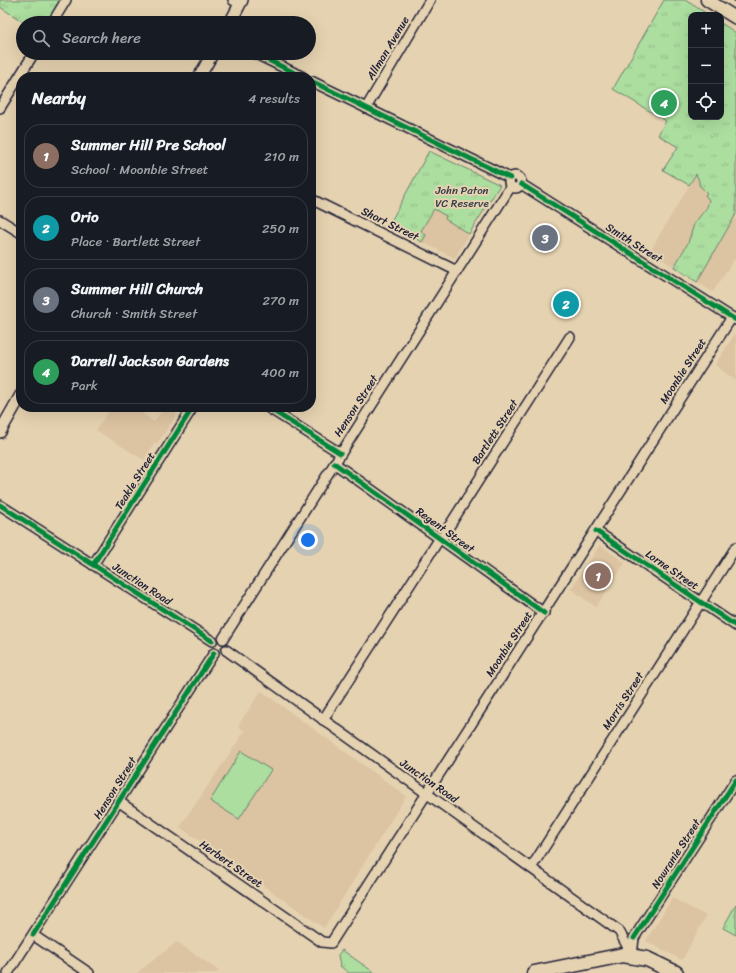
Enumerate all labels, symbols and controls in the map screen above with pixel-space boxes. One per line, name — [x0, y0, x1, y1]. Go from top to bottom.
street label: Allman Avenue — [361, 12, 415, 85]
map controls — [688, 12, 724, 120]
button: + — [688, 12, 724, 48]
search box — [16, 16, 316, 60]
text: Search here — [62, 25, 141, 51]
icon: search — [30, 27, 52, 49]
button: − — [688, 48, 724, 84]
text: Nearby — [32, 83, 86, 113]
button: locate — [688, 84, 724, 120]
text: 4 results — [248, 87, 300, 110]
pin: 4 — [651, 88, 677, 118]
text: Summer Hill Pre School — [71, 132, 226, 158]
text: 1 — [43, 145, 49, 168]
text: 210 m — [264, 145, 299, 168]
text: School · Moonbie Street — [71, 158, 208, 181]
park label: John Paton VC Reserve — [434, 181, 489, 213]
street label: Short Street — [358, 202, 423, 246]
text: Orio — [71, 204, 99, 230]
text: 2 — [42, 217, 50, 240]
text: 250 m — [262, 217, 299, 240]
street label: Smith Street — [602, 218, 667, 268]
pin: 3 — [532, 223, 558, 253]
text: Place · Bartlett Street — [71, 230, 200, 253]
text: Summer Hill Church — [71, 276, 203, 302]
text: 3 — [42, 289, 50, 312]
text: 270 m — [262, 289, 299, 312]
pin: 2 — [553, 289, 579, 319]
text: Church · Smith Street — [71, 302, 197, 325]
street label: Moonbie Street — [655, 334, 712, 408]
text: Darrell Jackson Gardens — [71, 348, 229, 374]
text: 4 — [42, 361, 50, 384]
text: 400 m — [261, 361, 299, 384]
street label: Henson Street — [329, 371, 383, 441]
text: Park — [71, 374, 98, 397]
street label: Bartlett Street — [467, 395, 523, 468]
street label: Teakle Street — [110, 448, 160, 514]
street label: Regent Street — [412, 502, 479, 558]
your location — [298, 530, 318, 550]
street label: Lorne Street — [641, 545, 703, 595]
street label: Junction Road — [108, 557, 177, 611]
pin: 1 — [585, 561, 611, 591]
street label: Moonbie Street — [481, 607, 538, 681]
street label: Morris Street — [597, 668, 649, 734]
street label: Henson Street — [88, 753, 142, 823]
street label: Junction Road — [395, 753, 463, 809]
street label: Nowranie Street — [646, 815, 706, 893]
street label: Herbert Street — [195, 835, 267, 893]

